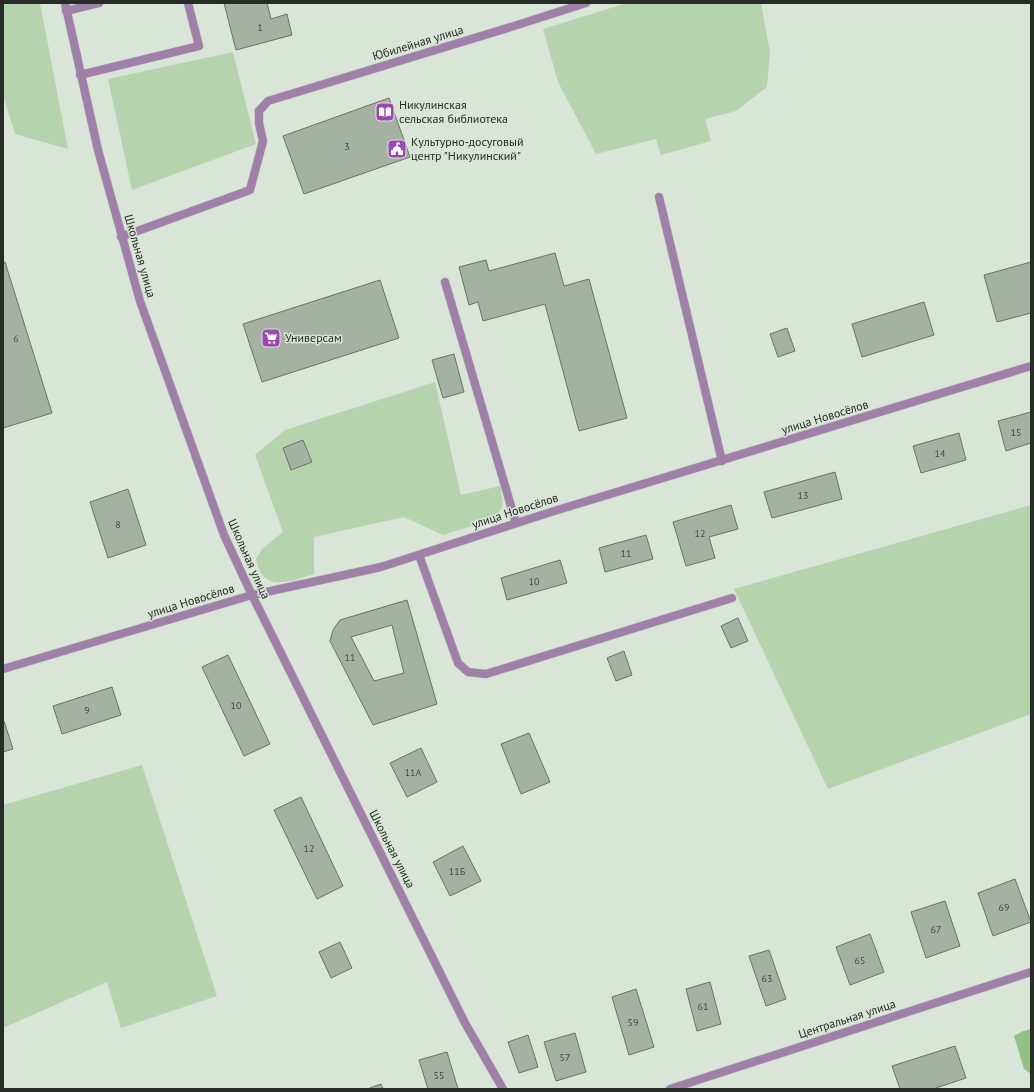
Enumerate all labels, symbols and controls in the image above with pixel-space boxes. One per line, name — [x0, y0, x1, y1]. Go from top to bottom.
house number: 1 — [257, 21, 263, 34]
street label: Юбилейная улица — [371, 22, 465, 63]
place label: Никулинская сельская библиотека — [399, 97, 508, 126]
library icon: Никулинская сельская библиотека — [374, 101, 396, 123]
place label: Культурно-досуговый центр "Никулинский" — [411, 134, 524, 163]
public building icon: Культурно-досуговый центр "Никулинский" — [386, 138, 408, 160]
house number: 3 — [344, 140, 350, 153]
street label: Школьная улица — [121, 212, 160, 299]
supermarket icon: Универсам — [260, 327, 282, 349]
place label: Универсам — [285, 330, 342, 345]
house number: 6 — [13, 332, 19, 345]
street label: улица Новосёлов — [780, 396, 870, 437]
house number: 15 — [1011, 426, 1021, 439]
house number: 14 — [935, 447, 946, 460]
street label: улица Новосёлов — [470, 489, 560, 532]
house number: 13 — [798, 489, 808, 502]
street label: Школьная улица — [225, 516, 274, 601]
house number: 8 — [115, 518, 121, 531]
house number: 12 — [695, 527, 705, 540]
house number: 11 — [621, 547, 631, 560]
house number: 10 — [529, 575, 540, 588]
street label: улица Новосёлов — [146, 580, 236, 621]
house number: 11 — [345, 651, 355, 664]
house number: 10 — [231, 699, 242, 712]
house number: 9 — [84, 704, 90, 717]
house number: 11А — [405, 766, 422, 779]
street label: Школьная улица — [366, 807, 419, 891]
house number: 12 — [304, 842, 314, 855]
house number: 11Б — [449, 865, 466, 878]
house number: 69 — [999, 901, 1009, 914]
house number: 67 — [931, 923, 941, 936]
house number: 65 — [855, 954, 865, 967]
house number: 63 — [762, 972, 772, 985]
street label: Центральная улица — [796, 996, 897, 1041]
house number: 61 — [698, 1000, 708, 1013]
house number: 59 — [628, 1016, 638, 1029]
house number: 57 — [560, 1051, 570, 1064]
house number: 55 — [434, 1069, 444, 1082]

